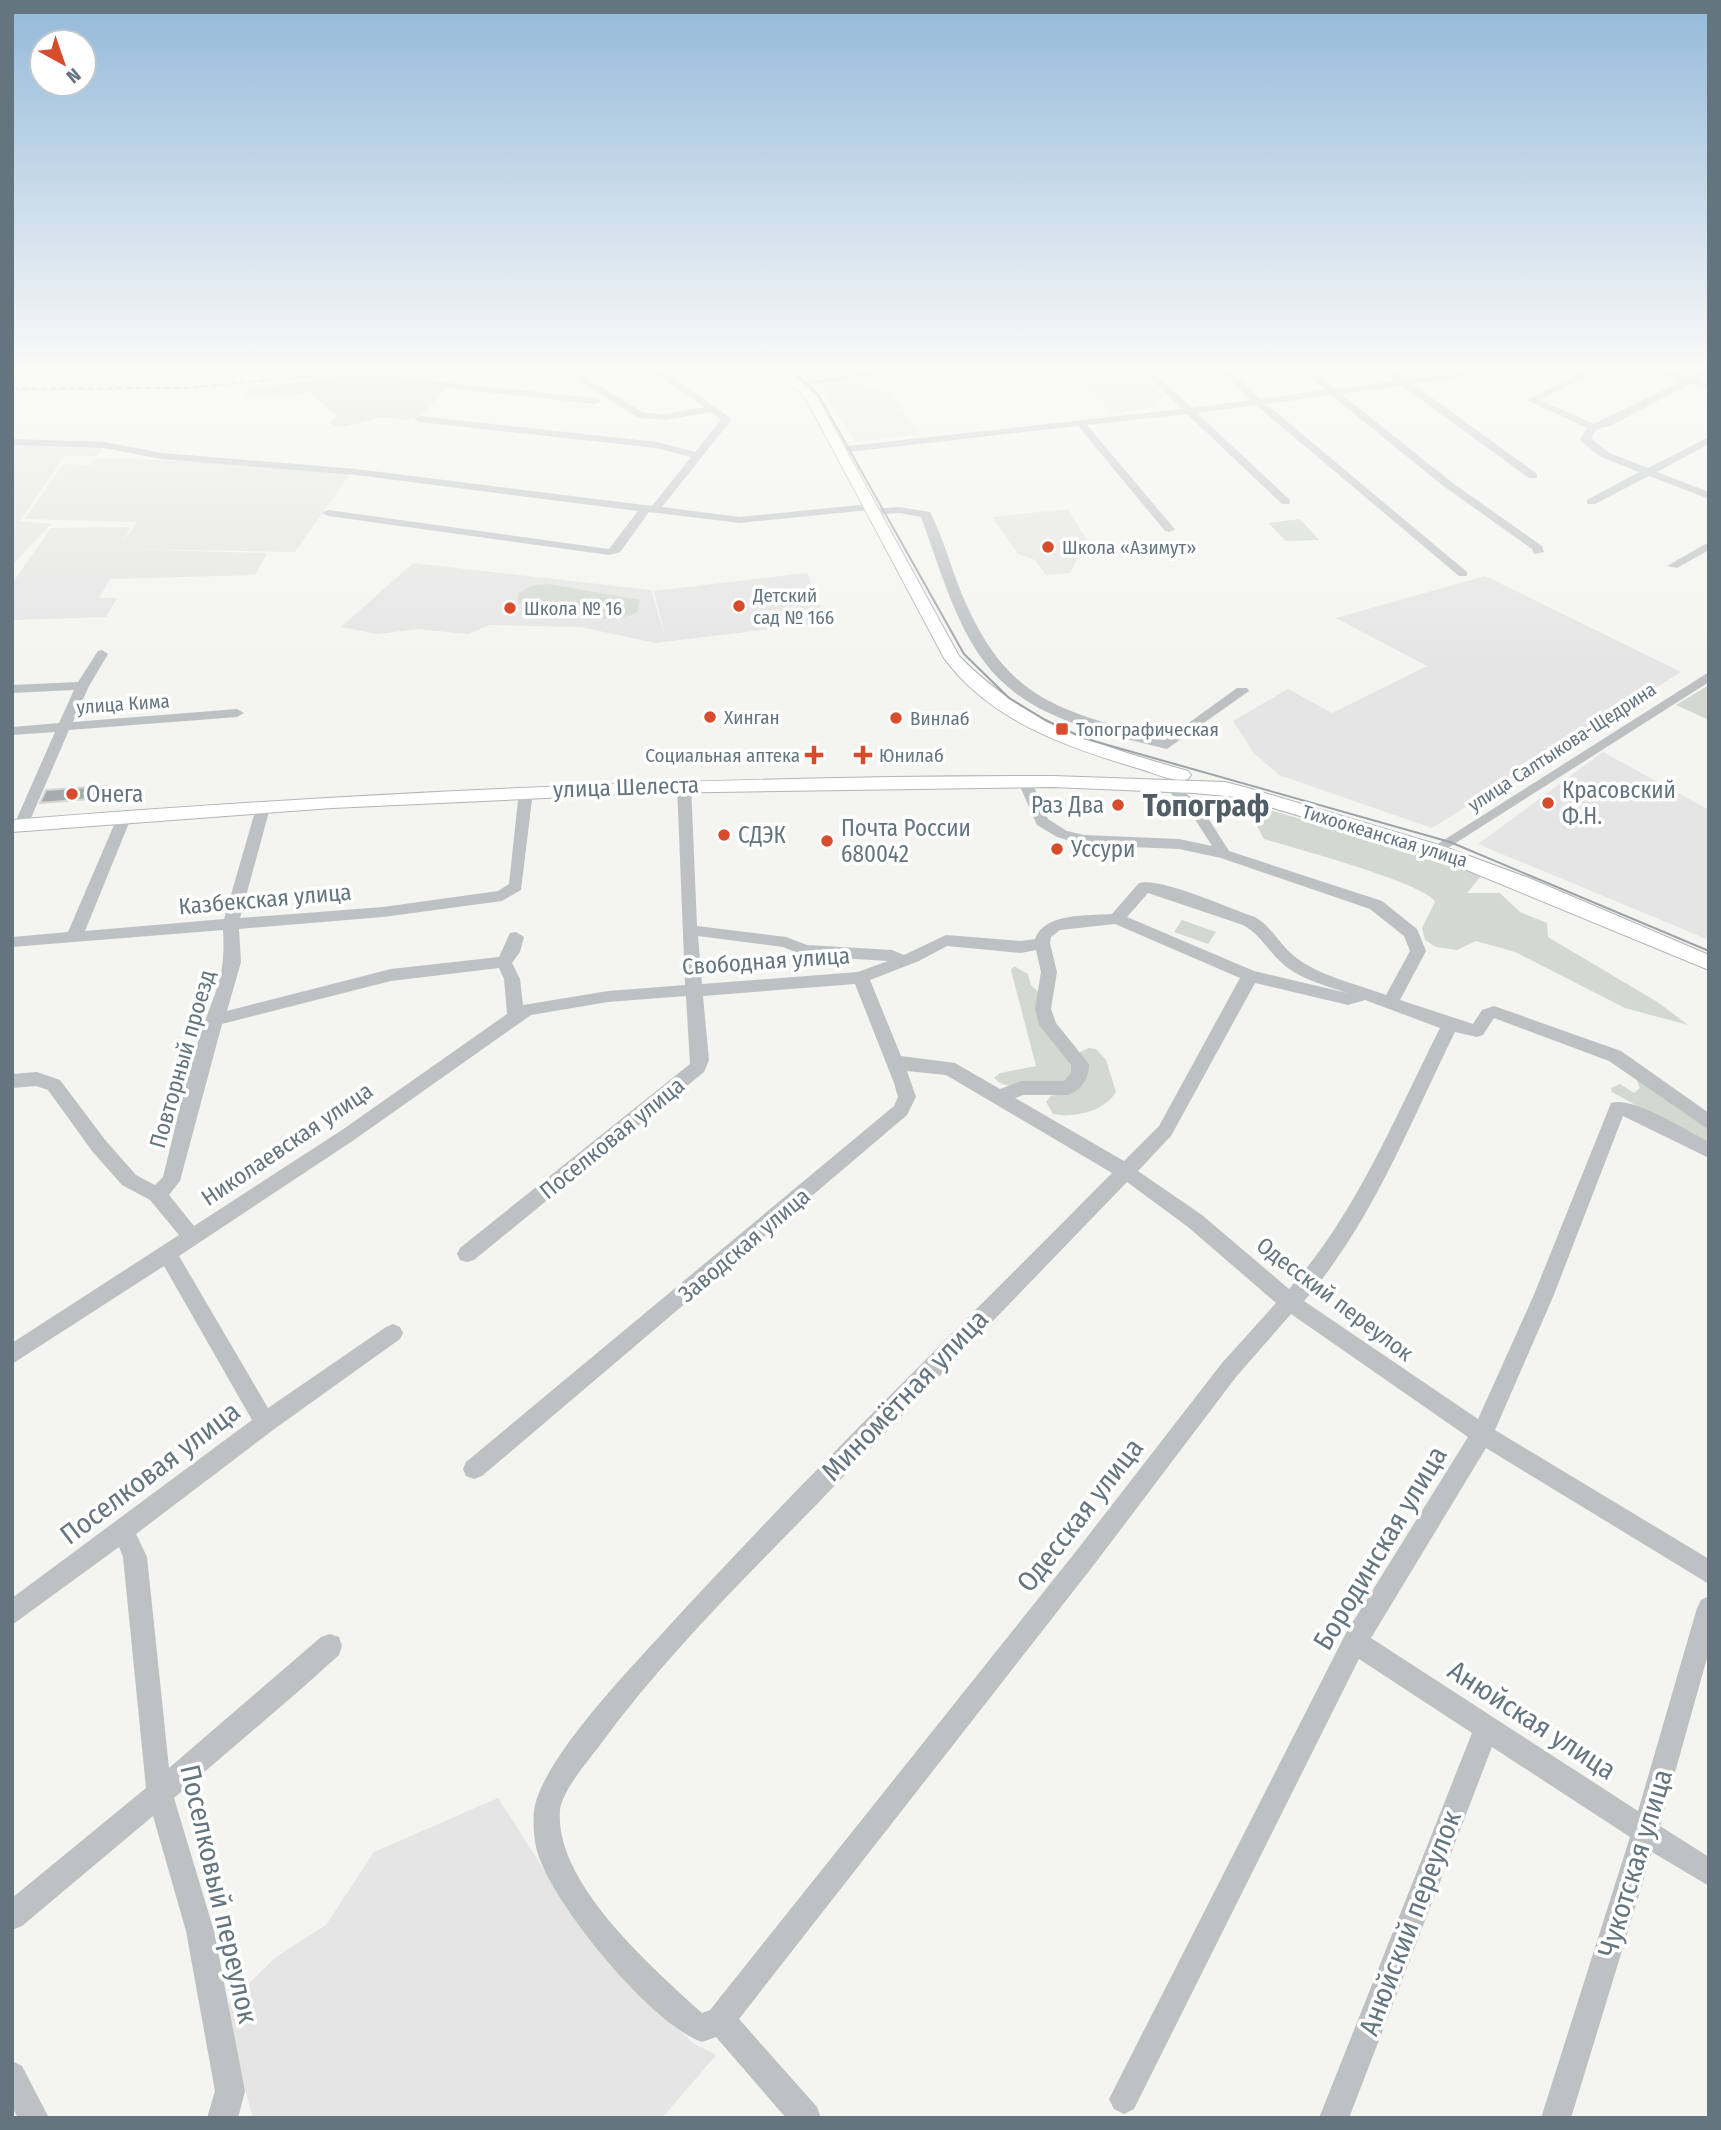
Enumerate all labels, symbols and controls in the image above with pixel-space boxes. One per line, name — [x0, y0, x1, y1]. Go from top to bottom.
north arrow — [28, 28, 98, 98]
text: N — [62, 63, 85, 88]
place label: Школа «Азимут» — [1062, 536, 1196, 559]
marker: Школа «Азимут» — [1040, 539, 1056, 555]
place label: Детский сад № 166 — [752, 584, 834, 629]
place label: Школа № 16 — [524, 597, 622, 620]
marker: Детский сад № 166 — [731, 598, 747, 614]
marker: Школа № 16 — [502, 600, 518, 616]
street label: улица Салтыкова-Щедрина — [1464, 678, 1660, 816]
street label: улица Кима — [76, 689, 170, 719]
place label: Хинган — [724, 706, 780, 729]
place label: Винлаб — [910, 707, 970, 730]
marker: Хинган — [702, 709, 718, 725]
marker: Винлаб — [888, 710, 904, 726]
place label: Топографическая — [1076, 718, 1219, 741]
marker: Топографическая — [1054, 721, 1070, 737]
place label: Социальная аптека — [645, 744, 800, 767]
place label: Юнилаб — [879, 744, 944, 767]
marker: Юнилаб — [853, 745, 873, 765]
marker: Социальная аптека — [806, 747, 822, 763]
street label: улица Шелеста — [553, 770, 699, 804]
place label: Красовский Ф.Н. — [1562, 776, 1676, 830]
place label: Онега — [86, 780, 143, 808]
marker: Онега — [64, 786, 80, 802]
district label: Топограф — [1143, 788, 1269, 824]
place label: Раз Два — [1031, 791, 1104, 819]
marker: Красовский Ф.Н. — [1540, 795, 1556, 811]
marker: Раз Два — [1110, 797, 1126, 813]
street label: Тихоокеанская улица — [1300, 800, 1470, 872]
place label: Почта России 680042 — [841, 814, 971, 868]
place label: СДЭК — [738, 821, 787, 849]
marker: СДЭК — [716, 827, 732, 843]
marker: Почта России 680042 — [819, 833, 835, 849]
place label: Уссури — [1070, 835, 1135, 863]
marker: Уссури — [1049, 841, 1065, 857]
street label: Казбекская улица — [177, 877, 353, 921]
street label: Свободная улица — [681, 941, 851, 981]
street label: Повторный проезд — [143, 967, 221, 1151]
street label: Поселковая улица — [534, 1071, 690, 1205]
street label: Николаевская улица — [196, 1076, 378, 1212]
street label: Заводская улица — [673, 1182, 815, 1308]
street label: Одесский переулок — [1251, 1231, 1419, 1367]
street label: Миномётная улица — [815, 1302, 995, 1488]
street label: Поселковая улица — [54, 1395, 246, 1551]
street label: Одесская улица — [1010, 1432, 1150, 1598]
street label: Бородинская улица — [1306, 1440, 1454, 1656]
street label: Анюйская улица — [1442, 1653, 1622, 1787]
street label: Поселковый переулок — [173, 1761, 265, 2027]
street label: Чукотская улица — [1591, 1765, 1679, 1961]
street label: Анюйский переулок — [1352, 1806, 1468, 2040]

